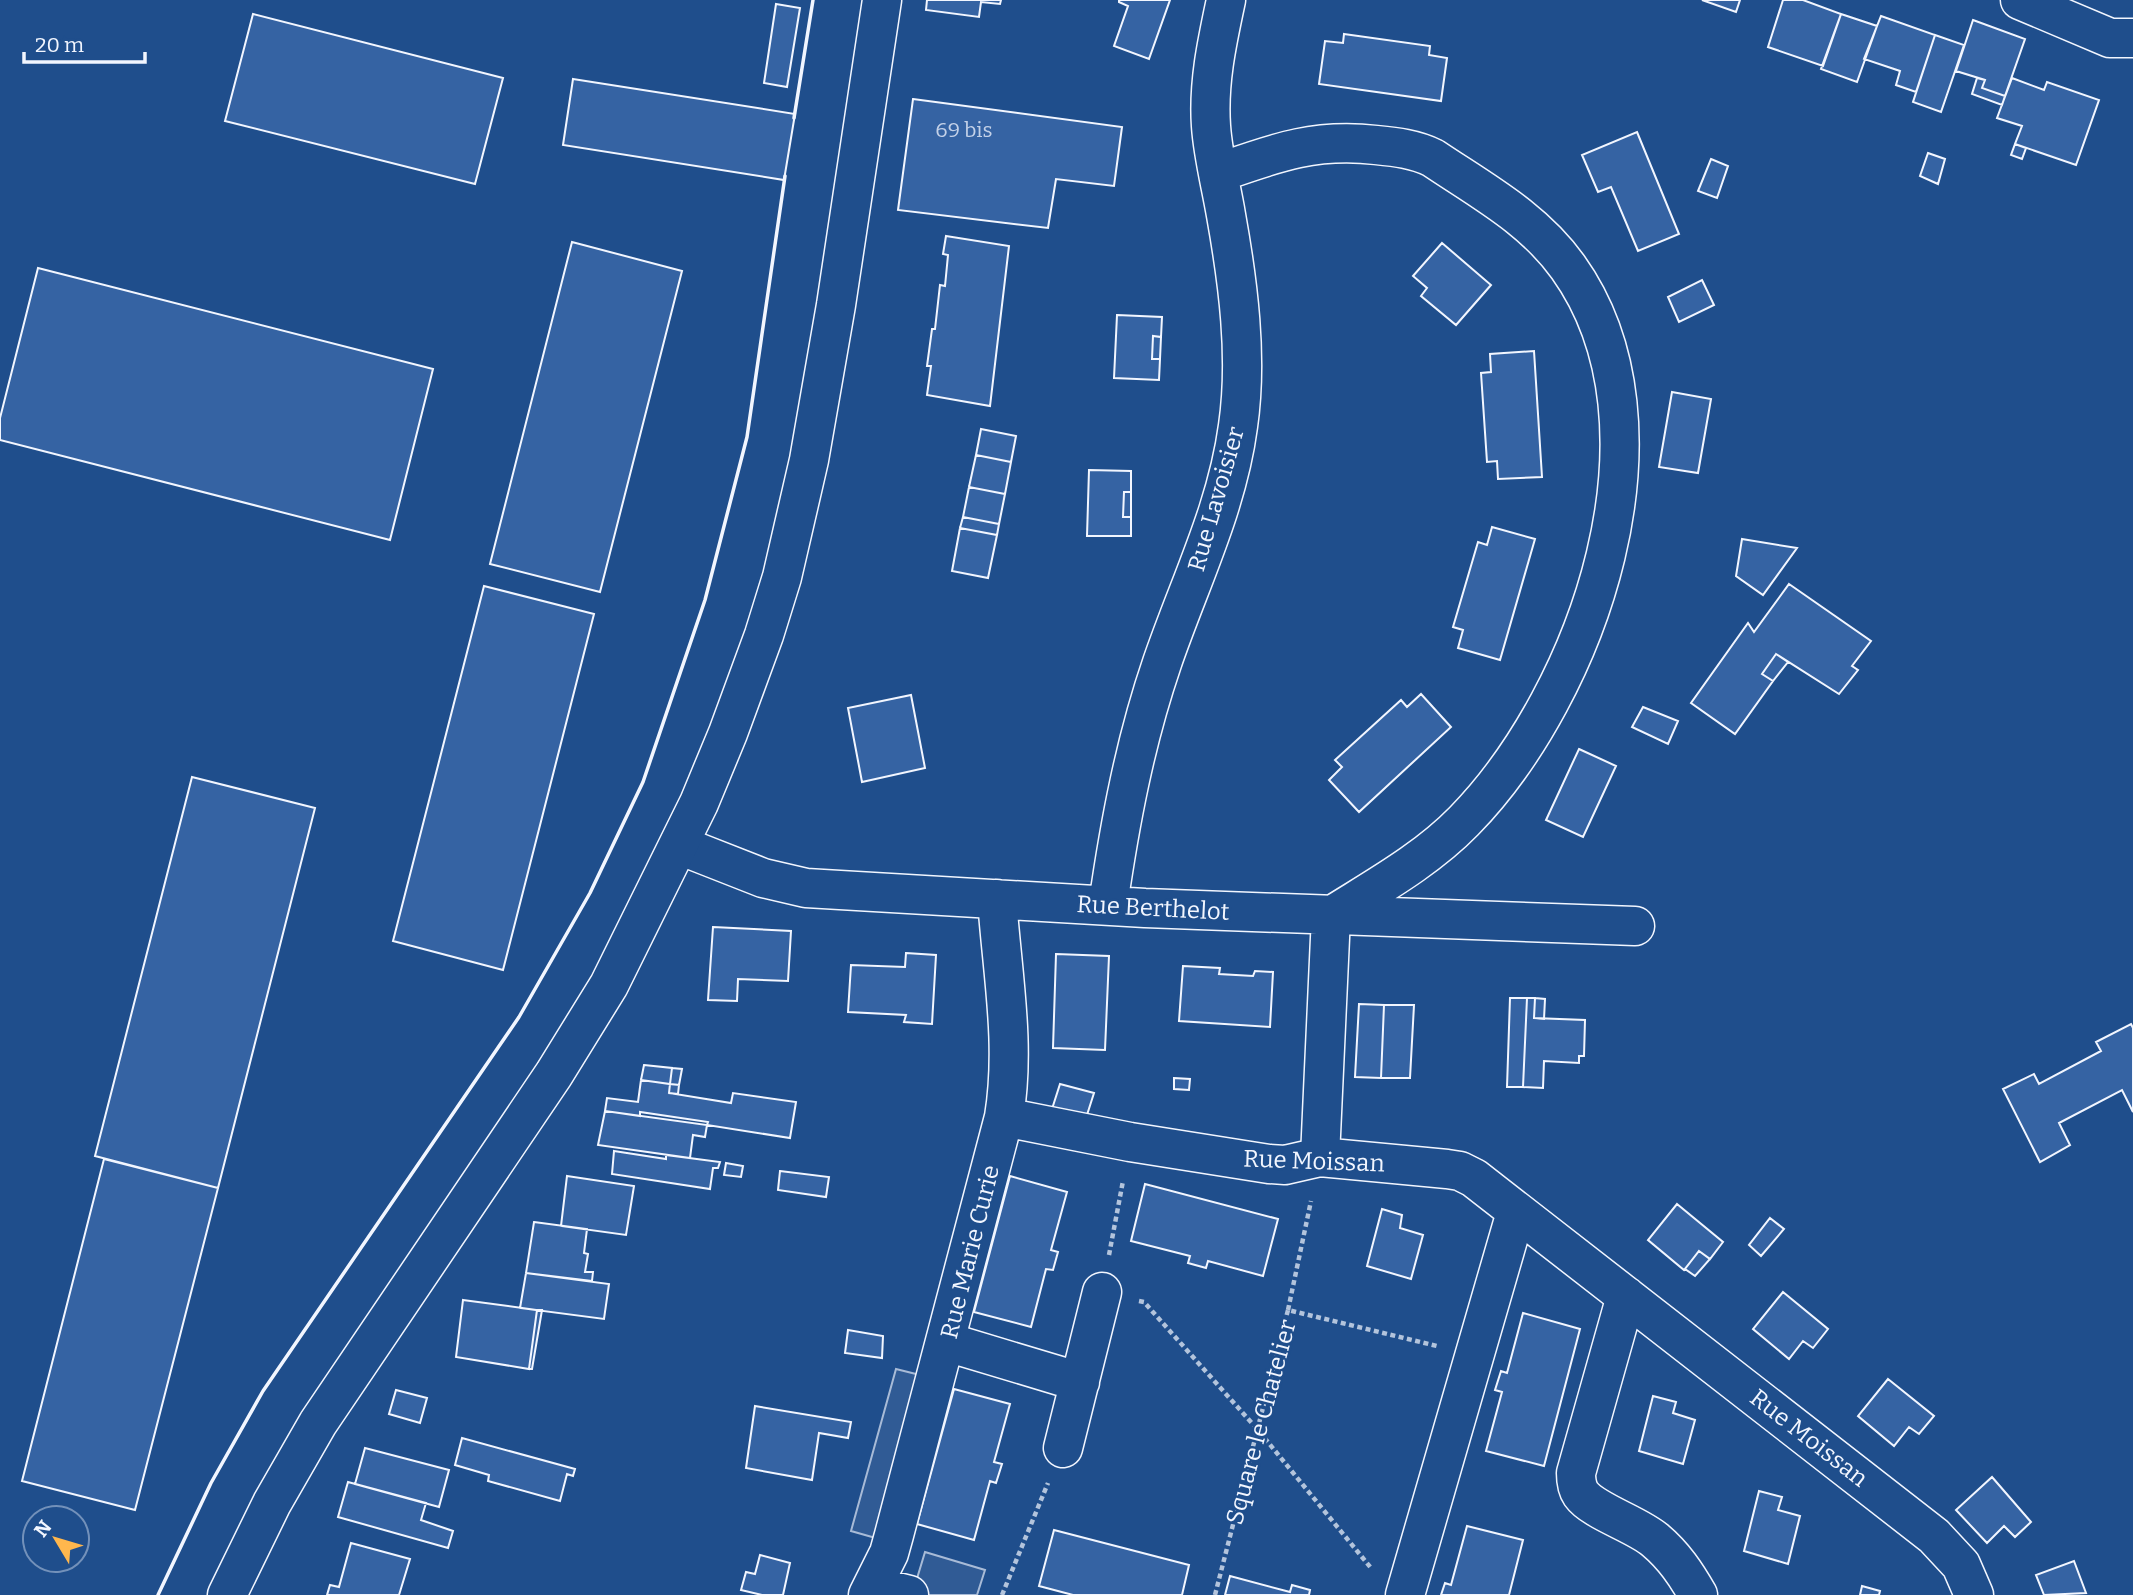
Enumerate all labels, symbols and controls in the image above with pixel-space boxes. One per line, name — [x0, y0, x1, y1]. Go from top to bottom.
scale bar — [24, 21, 145, 65]
text: 20 m — [35, 32, 84, 58]
house number: 69 bis — [935, 117, 993, 143]
street label: Rue Lavoisier — [1182, 423, 1250, 575]
street label: Rue Berthelot — [1076, 890, 1230, 926]
street label: Rue Moissan — [1243, 1145, 1385, 1177]
street label: Rue Marie Curie — [935, 1162, 1005, 1342]
street label: Square le Chatelier — [1220, 1316, 1302, 1527]
street label: Rue Moissan — [1745, 1383, 1873, 1493]
north arrow — [21, 1504, 91, 1574]
text: N — [29, 1516, 57, 1542]

